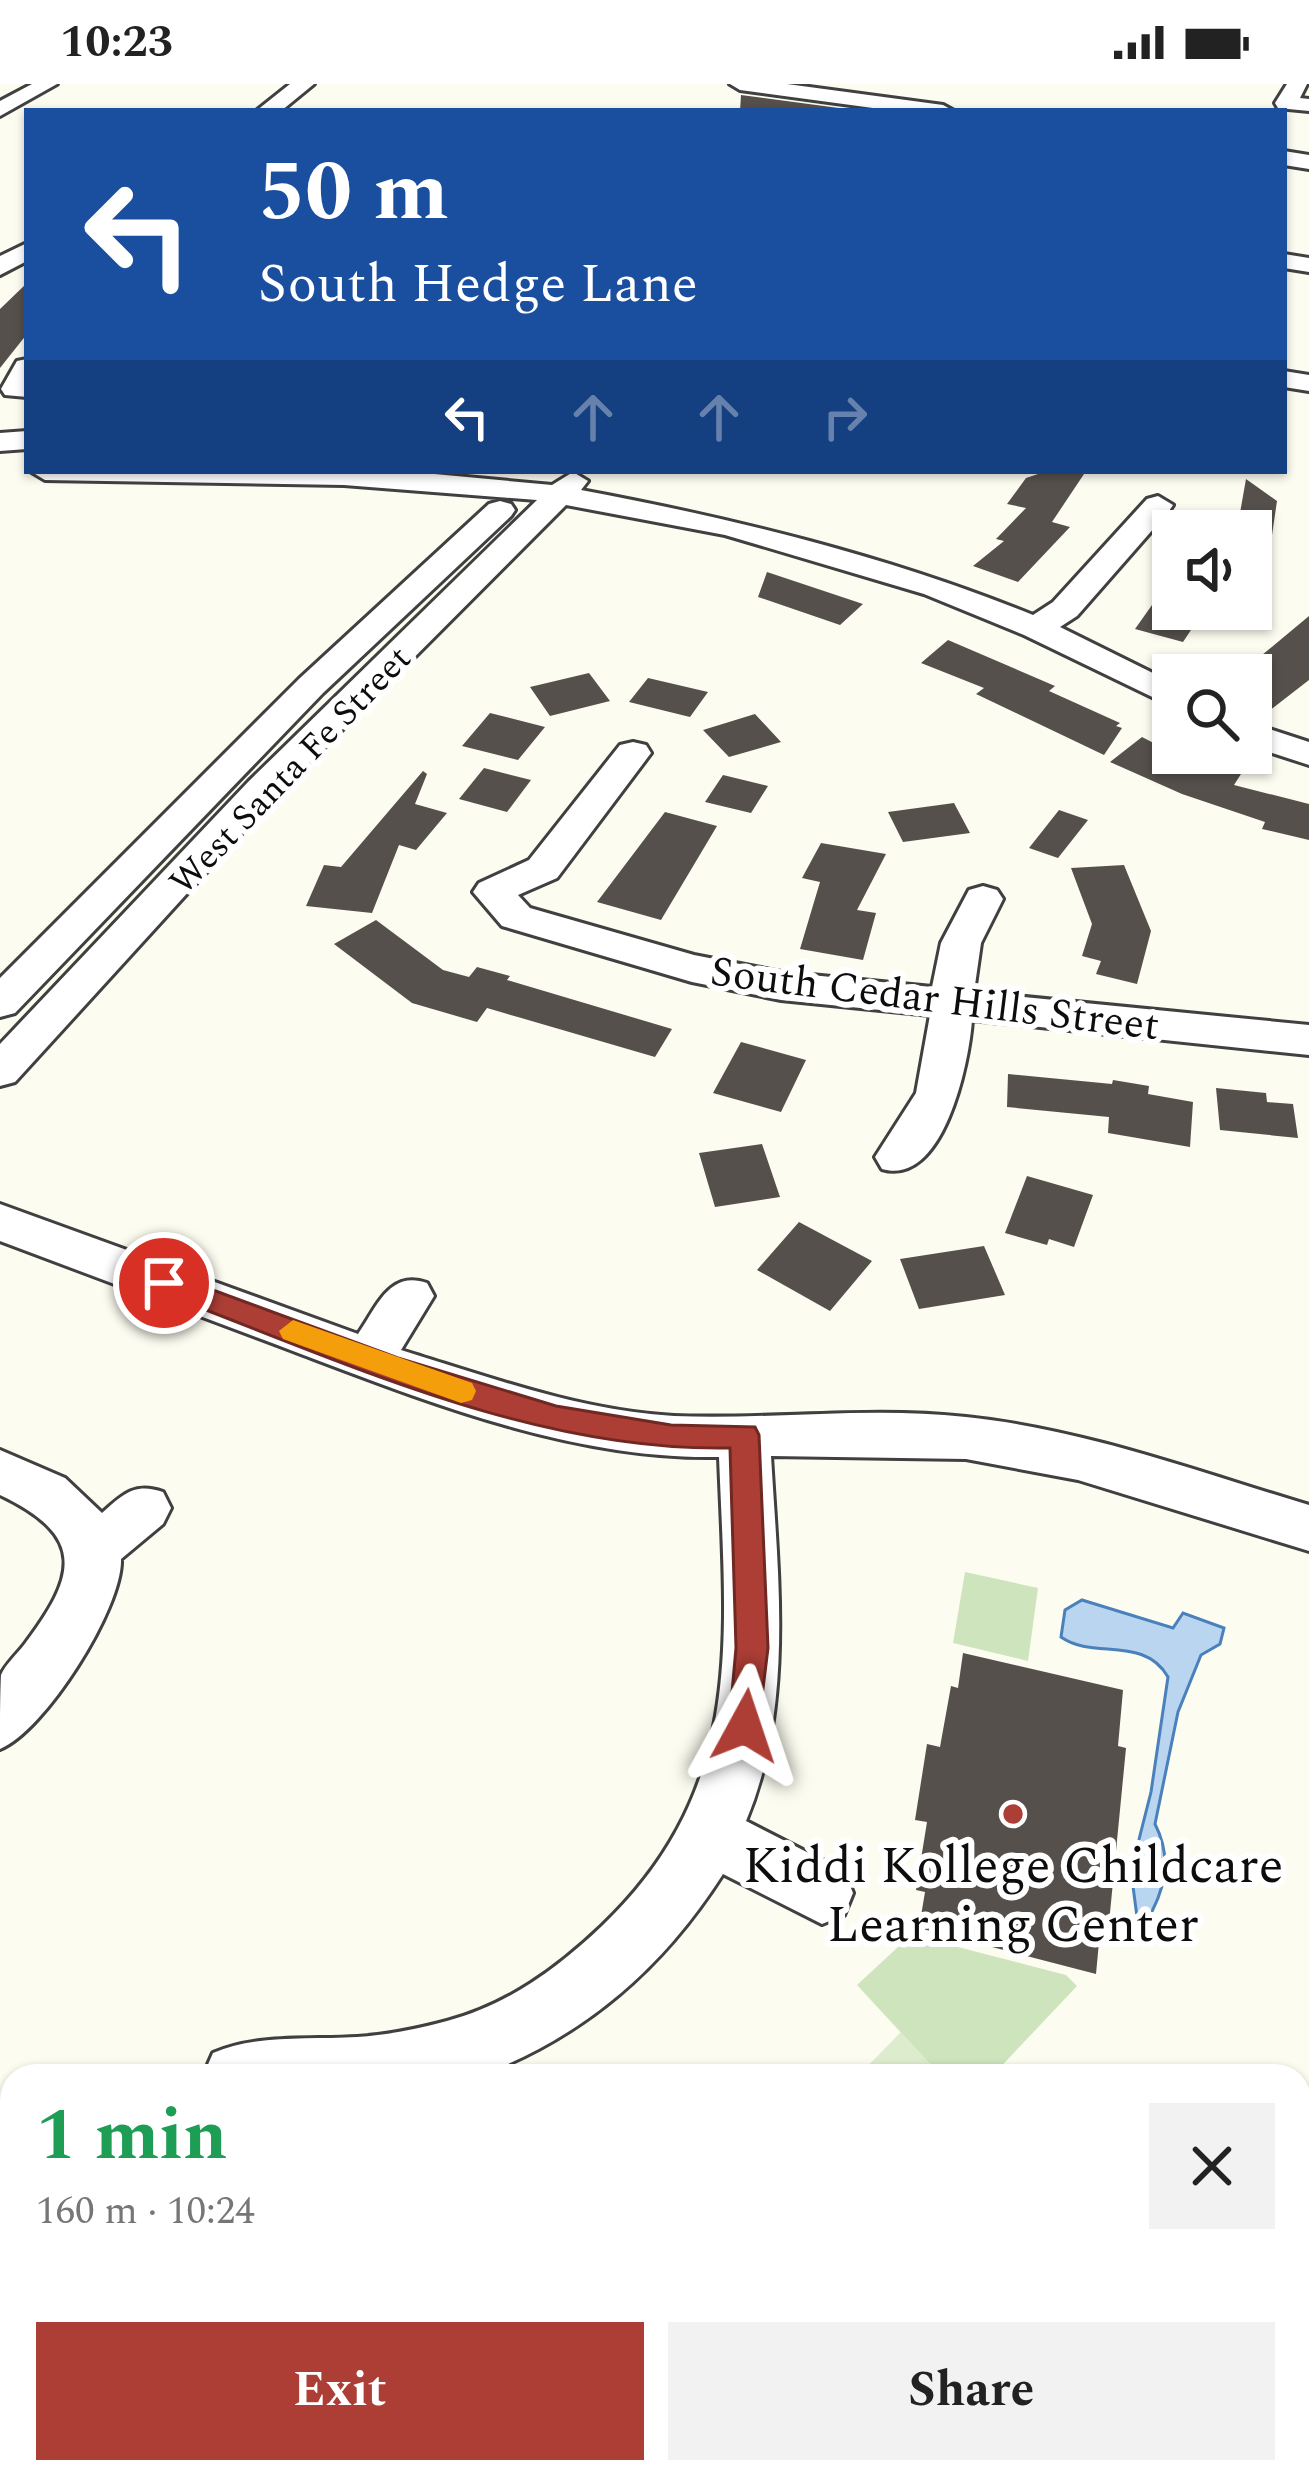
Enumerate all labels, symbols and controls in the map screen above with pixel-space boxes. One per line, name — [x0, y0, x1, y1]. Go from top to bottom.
text: 10:23 — [60, 8, 173, 77]
text: 50 m — [258, 129, 449, 257]
icon: left — [60, 156, 216, 312]
text: South Hedge Lane — [258, 244, 698, 326]
icon: left — [434, 384, 500, 450]
icon: ahead — [560, 384, 626, 450]
icon: ahead — [686, 384, 752, 450]
icon: right — [812, 384, 878, 450]
map controls — [1152, 510, 1272, 774]
button: sound — [1152, 510, 1272, 630]
street label: West Santa Fe Street — [157, 633, 425, 908]
button: search — [1152, 654, 1272, 774]
street label: South Cedar Hills Street — [707, 941, 1163, 1058]
pin — [113, 1232, 215, 1334]
icon: arrive — [131, 1250, 197, 1316]
position arrow — [682, 1663, 808, 1789]
marker: Kiddi Kollege Childcare Learning Center — [1000, 1801, 1026, 1827]
place label: Kiddi Kollege Childcare Learning Center — [743, 1828, 1283, 1965]
text: 1 min — [36, 2082, 228, 2191]
button: close — [1149, 2103, 1275, 2229]
text: 160 m · 10:24 — [36, 2182, 255, 2241]
button: Exit — [36, 2322, 644, 2460]
button: Share — [668, 2322, 1275, 2460]

